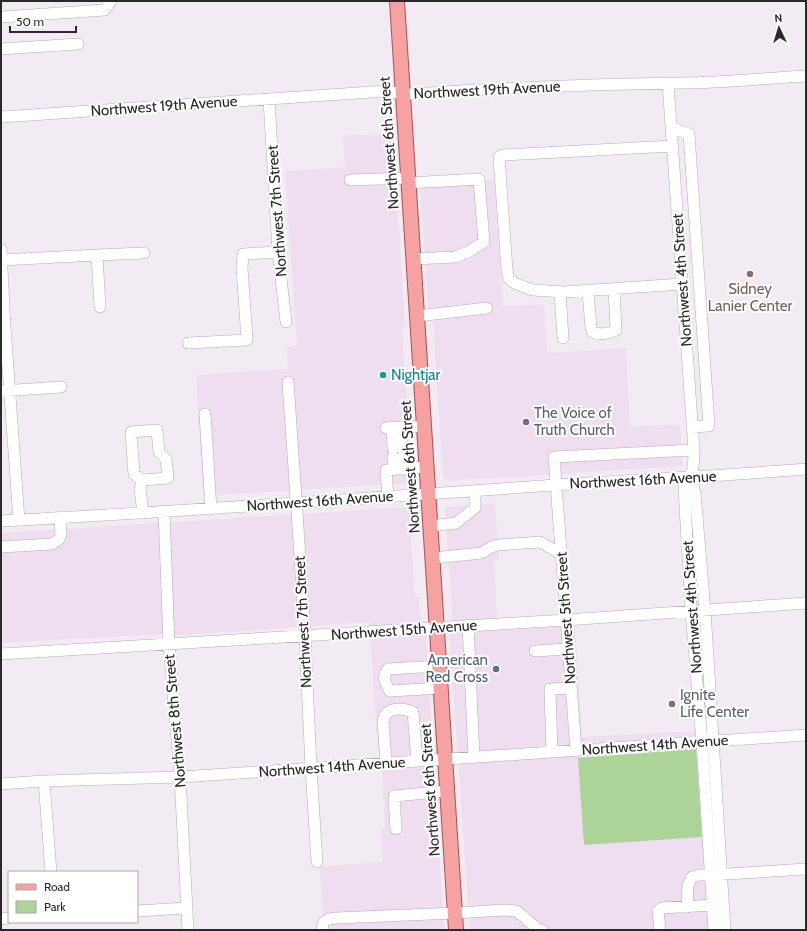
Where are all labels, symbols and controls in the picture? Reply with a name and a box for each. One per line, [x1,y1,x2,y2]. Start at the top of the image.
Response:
scale bar [10,8,76,34]
north arrow [759,8,799,48]
text: N [774,11,783,25]
text: 50 m [16,14,44,29]
street label: Northwest 6th Street [375,76,403,210]
street label: Northwest 19th Avenue [413,77,561,103]
street label: Northwest 19th Avenue [90,92,238,120]
street label: Northwest 7th Street [263,144,291,278]
street label: Northwest 4th Street [668,213,696,347]
marker: Sidney Lanier Center [745,269,755,279]
place label: Sidney Lanier Center [708,280,792,315]
place label: Nightjar [391,366,441,384]
marker: Nightjar [378,370,388,380]
street label: Northwest 6th Street [396,400,424,534]
place label: The Voice of Truth Church [534,404,615,439]
marker: The Voice of Truth Church [521,417,531,427]
street label: Northwest 16th Avenue [569,467,717,493]
street label: Northwest 16th Avenue [246,487,394,515]
street label: Northwest 4th Street [678,540,706,674]
street label: Northwest 5th Street [552,551,580,685]
street label: Northwest 7th Street [291,556,315,688]
street label: Northwest 15th Avenue [330,616,478,644]
place label: American Red Cross [426,651,488,686]
street label: Northwest 8th Street [160,654,190,788]
marker: American Red Cross [491,664,501,674]
place label: Ignite Life Center [680,686,749,721]
marker: Ignite Life Center [667,699,677,709]
street label: Northwest 6th Street [416,723,444,857]
street label: Northwest 14th Avenue [581,731,729,759]
street label: Northwest 14th Avenue [258,753,406,781]
legend [8,871,138,923]
text: Road [44,879,70,894]
text: Park [44,899,66,914]

